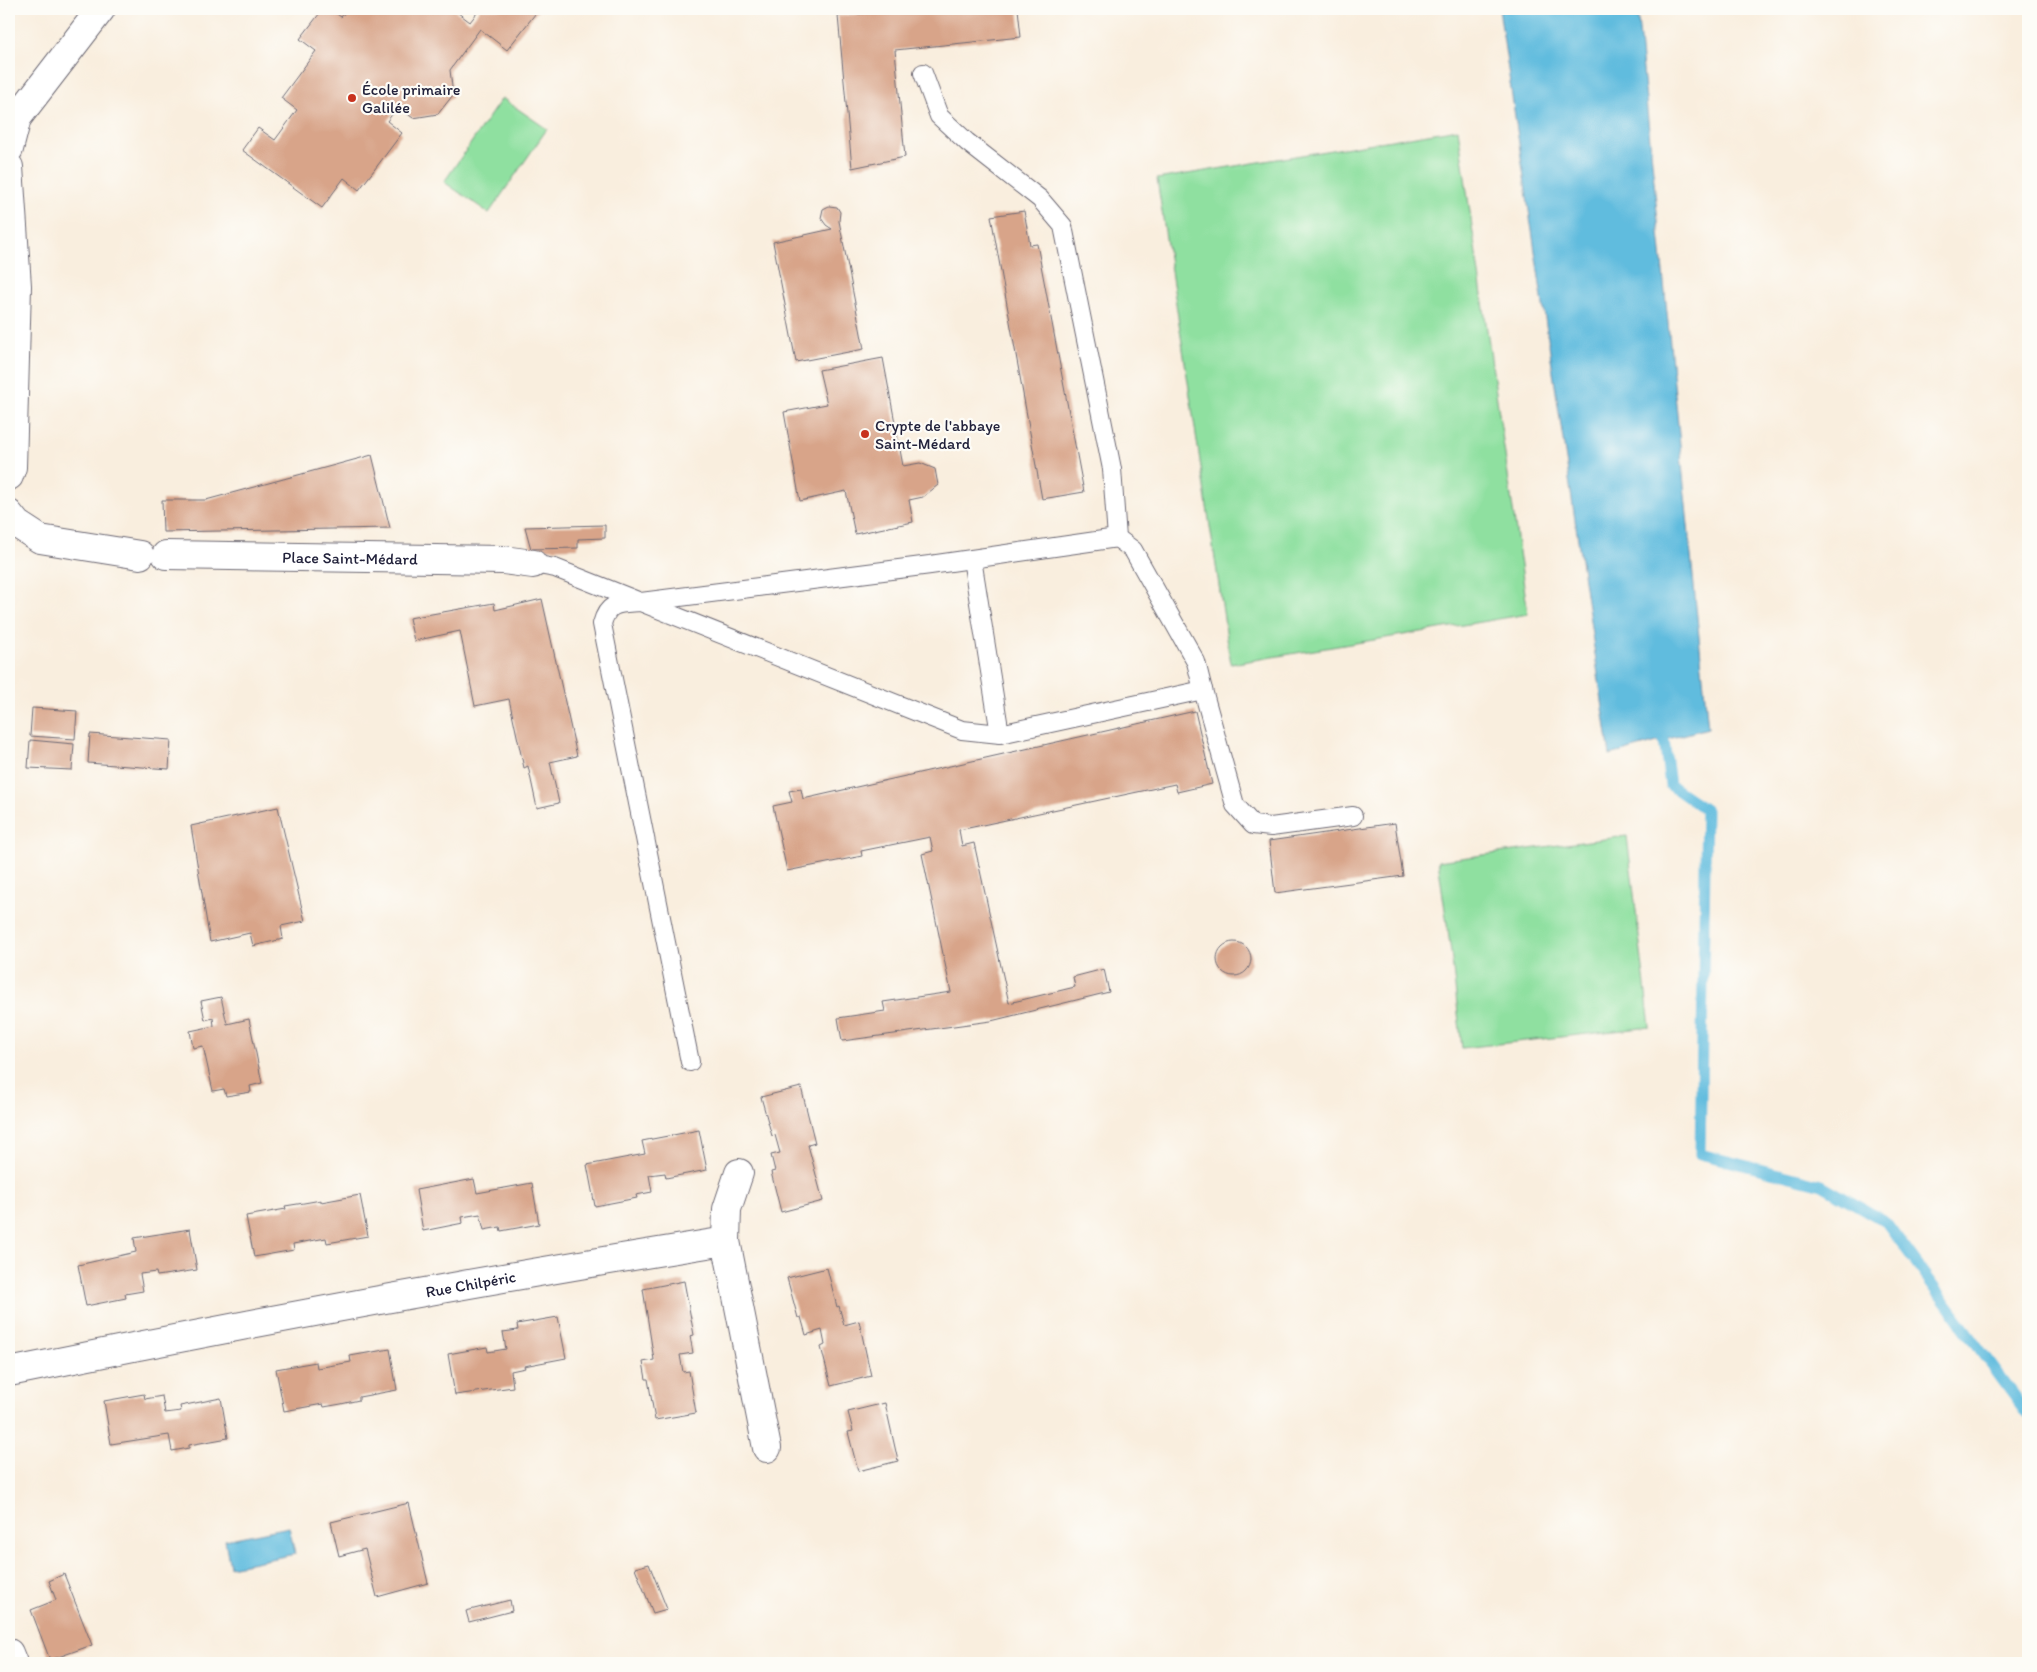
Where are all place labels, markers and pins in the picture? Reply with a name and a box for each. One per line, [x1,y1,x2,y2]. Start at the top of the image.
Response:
place label: École primaire Galilée [362,80,461,117]
marker: École primaire Galilée [346,92,358,104]
place label: Crypte de l'abbaye Saint-Médard [875,416,1000,453]
marker: Crypte de l'abbaye Saint-Médard [859,428,871,440]

